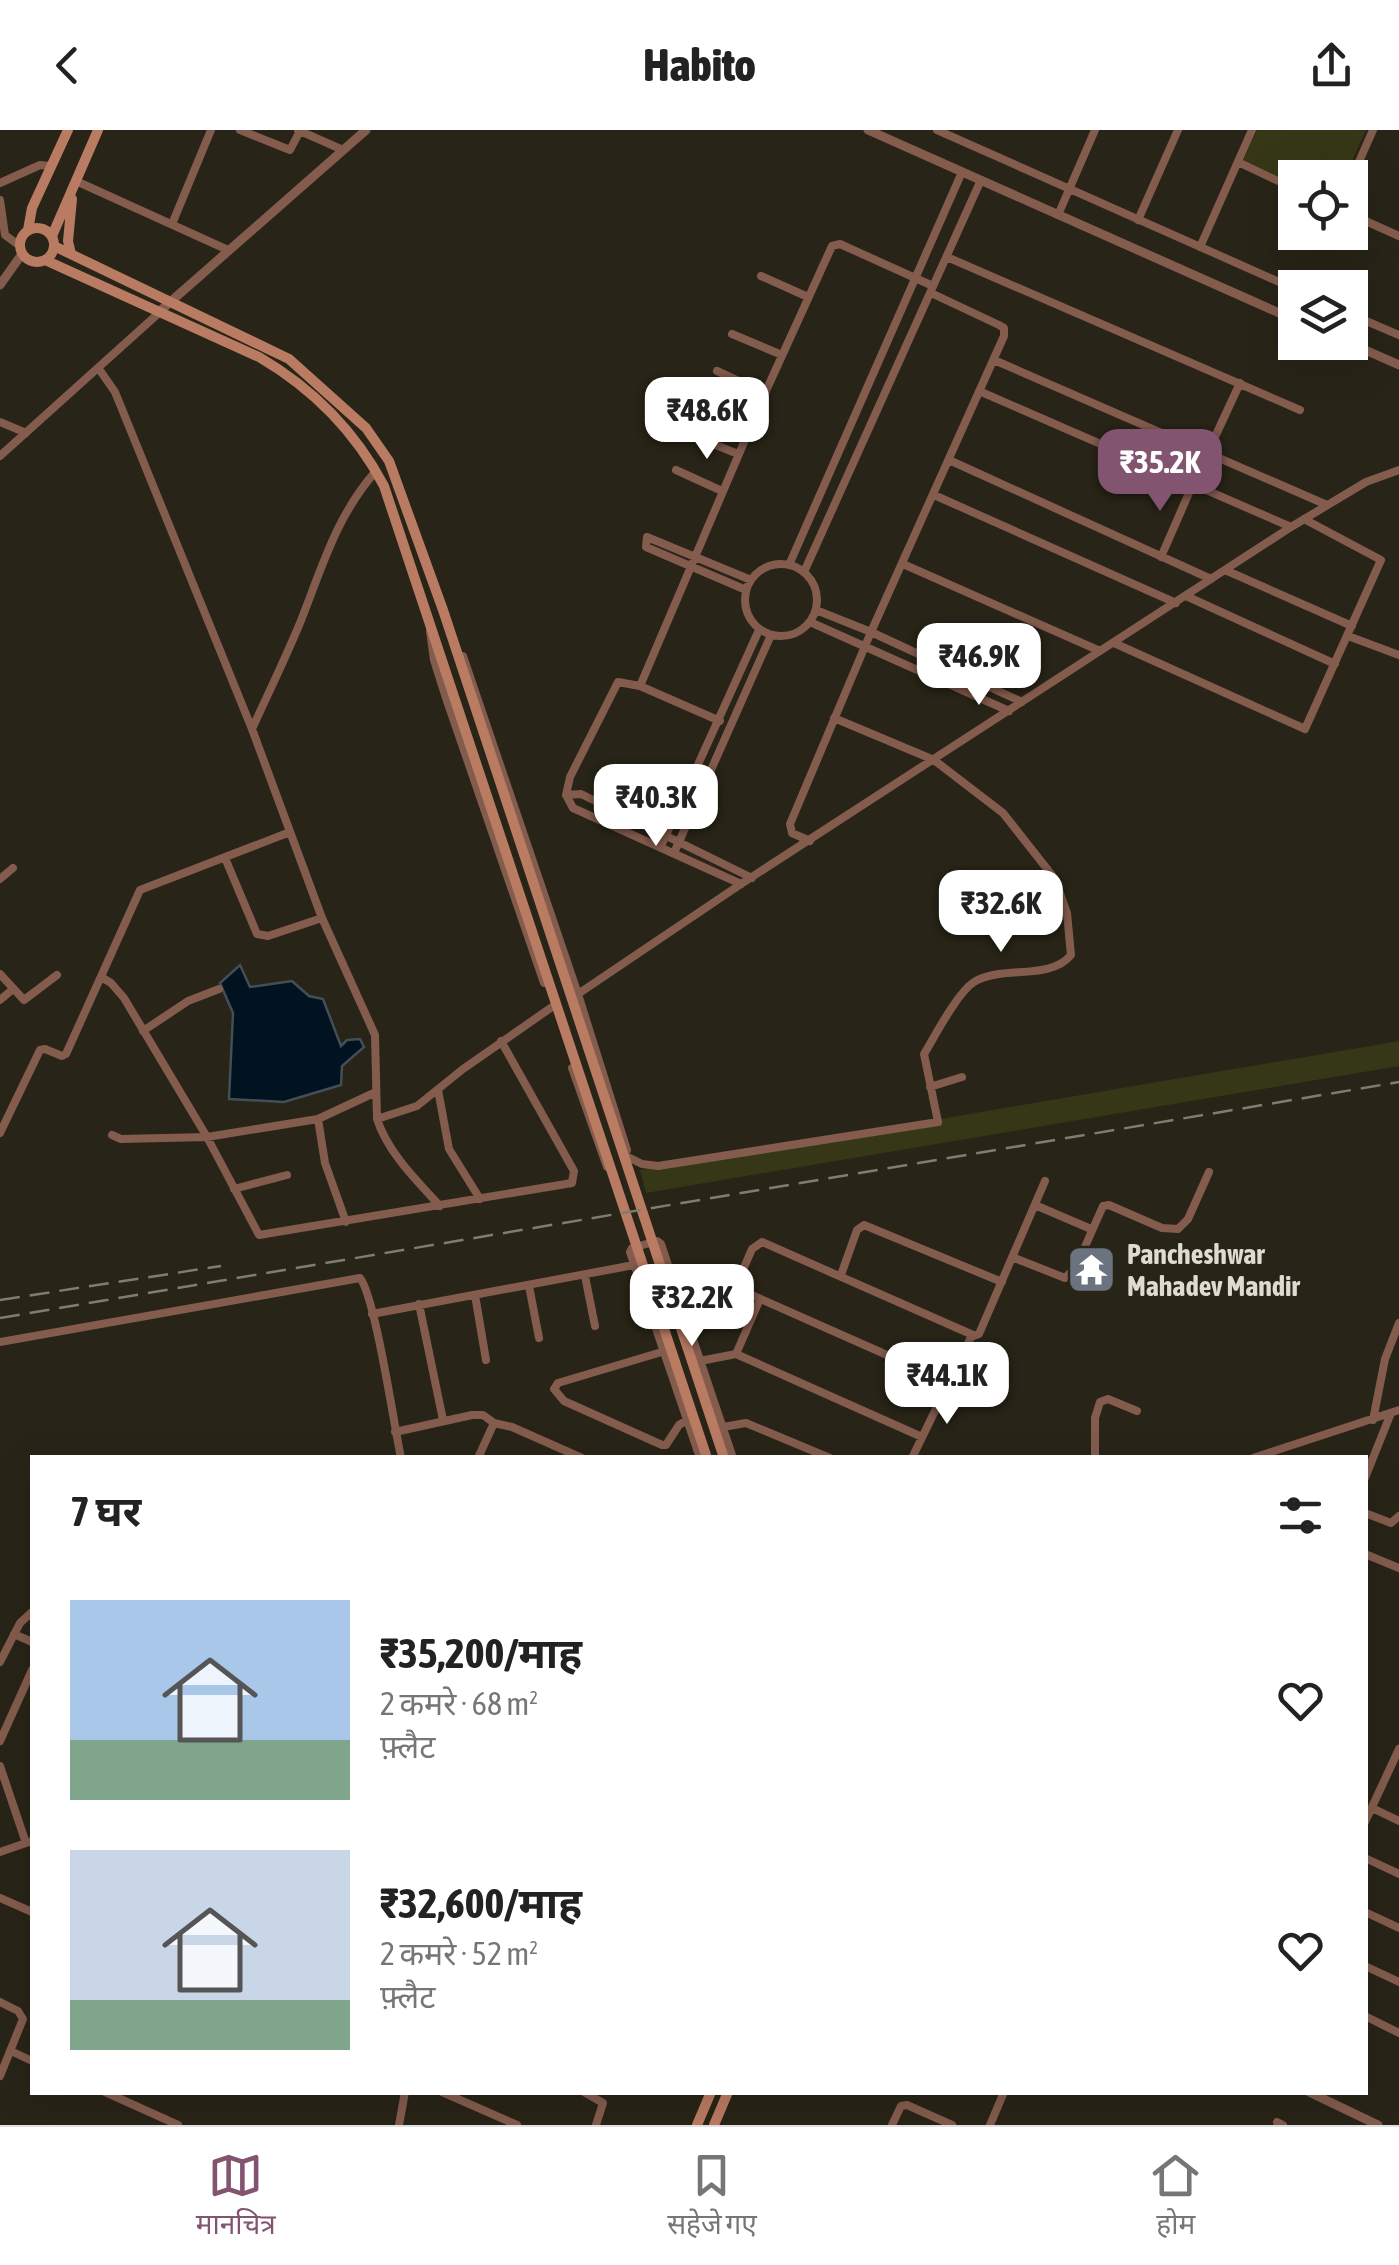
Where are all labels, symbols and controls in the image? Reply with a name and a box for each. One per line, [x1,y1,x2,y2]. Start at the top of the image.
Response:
icon: back [40,38,95,93]
icon: share [1304,38,1359,93]
text: Habito [643,39,756,91]
map controls [1278,160,1368,360]
button: locate [1278,160,1368,250]
button: layers [1278,270,1368,360]
pin: ₹48.6K [626,377,788,462]
text: ₹48.6K [667,391,747,428]
pin: ₹35.2K [1079,429,1241,514]
text: ₹35.2K [1120,443,1200,480]
pin: ₹46.9K [898,623,1060,708]
text: ₹46.9K [939,637,1019,674]
pin: ₹40.3K [575,764,737,849]
text: ₹40.3K [616,778,696,815]
pin: ₹32.6K [920,870,1082,955]
text: ₹32.6K [961,884,1041,921]
place label: Pancheshwar Mahadev Mandir [1127,1238,1301,1302]
temple icon: Pancheshwar Mahadev Mandir [1066,1244,1118,1296]
pin: ₹32.2K [611,1264,773,1349]
text: ₹32.2K [652,1278,732,1315]
pin: ₹44.1K [866,1342,1028,1427]
text: ₹44.1K [907,1356,987,1393]
text: 7 घर [70,1487,141,1535]
icon: filters [1273,1488,1328,1543]
text: ₹35,200/माह [380,1629,582,1677]
icon: home [150,1640,270,1760]
icon: heart [1273,1673,1328,1728]
text: 2 कमरे · 68 m² [380,1685,538,1722]
text: फ़्लैट [380,1728,435,1765]
text: ₹32,600/माह [380,1879,582,1927]
icon: home [150,1890,270,2010]
icon: heart [1273,1923,1328,1978]
text: 2 कमरे · 52 m² [380,1935,538,1972]
text: फ़्लैट [380,1978,435,2015]
tab: मानचित्र [196,2148,276,2245]
tab: सहेजे गए [667,2148,757,2245]
tab: होम [1148,2148,1203,2245]

